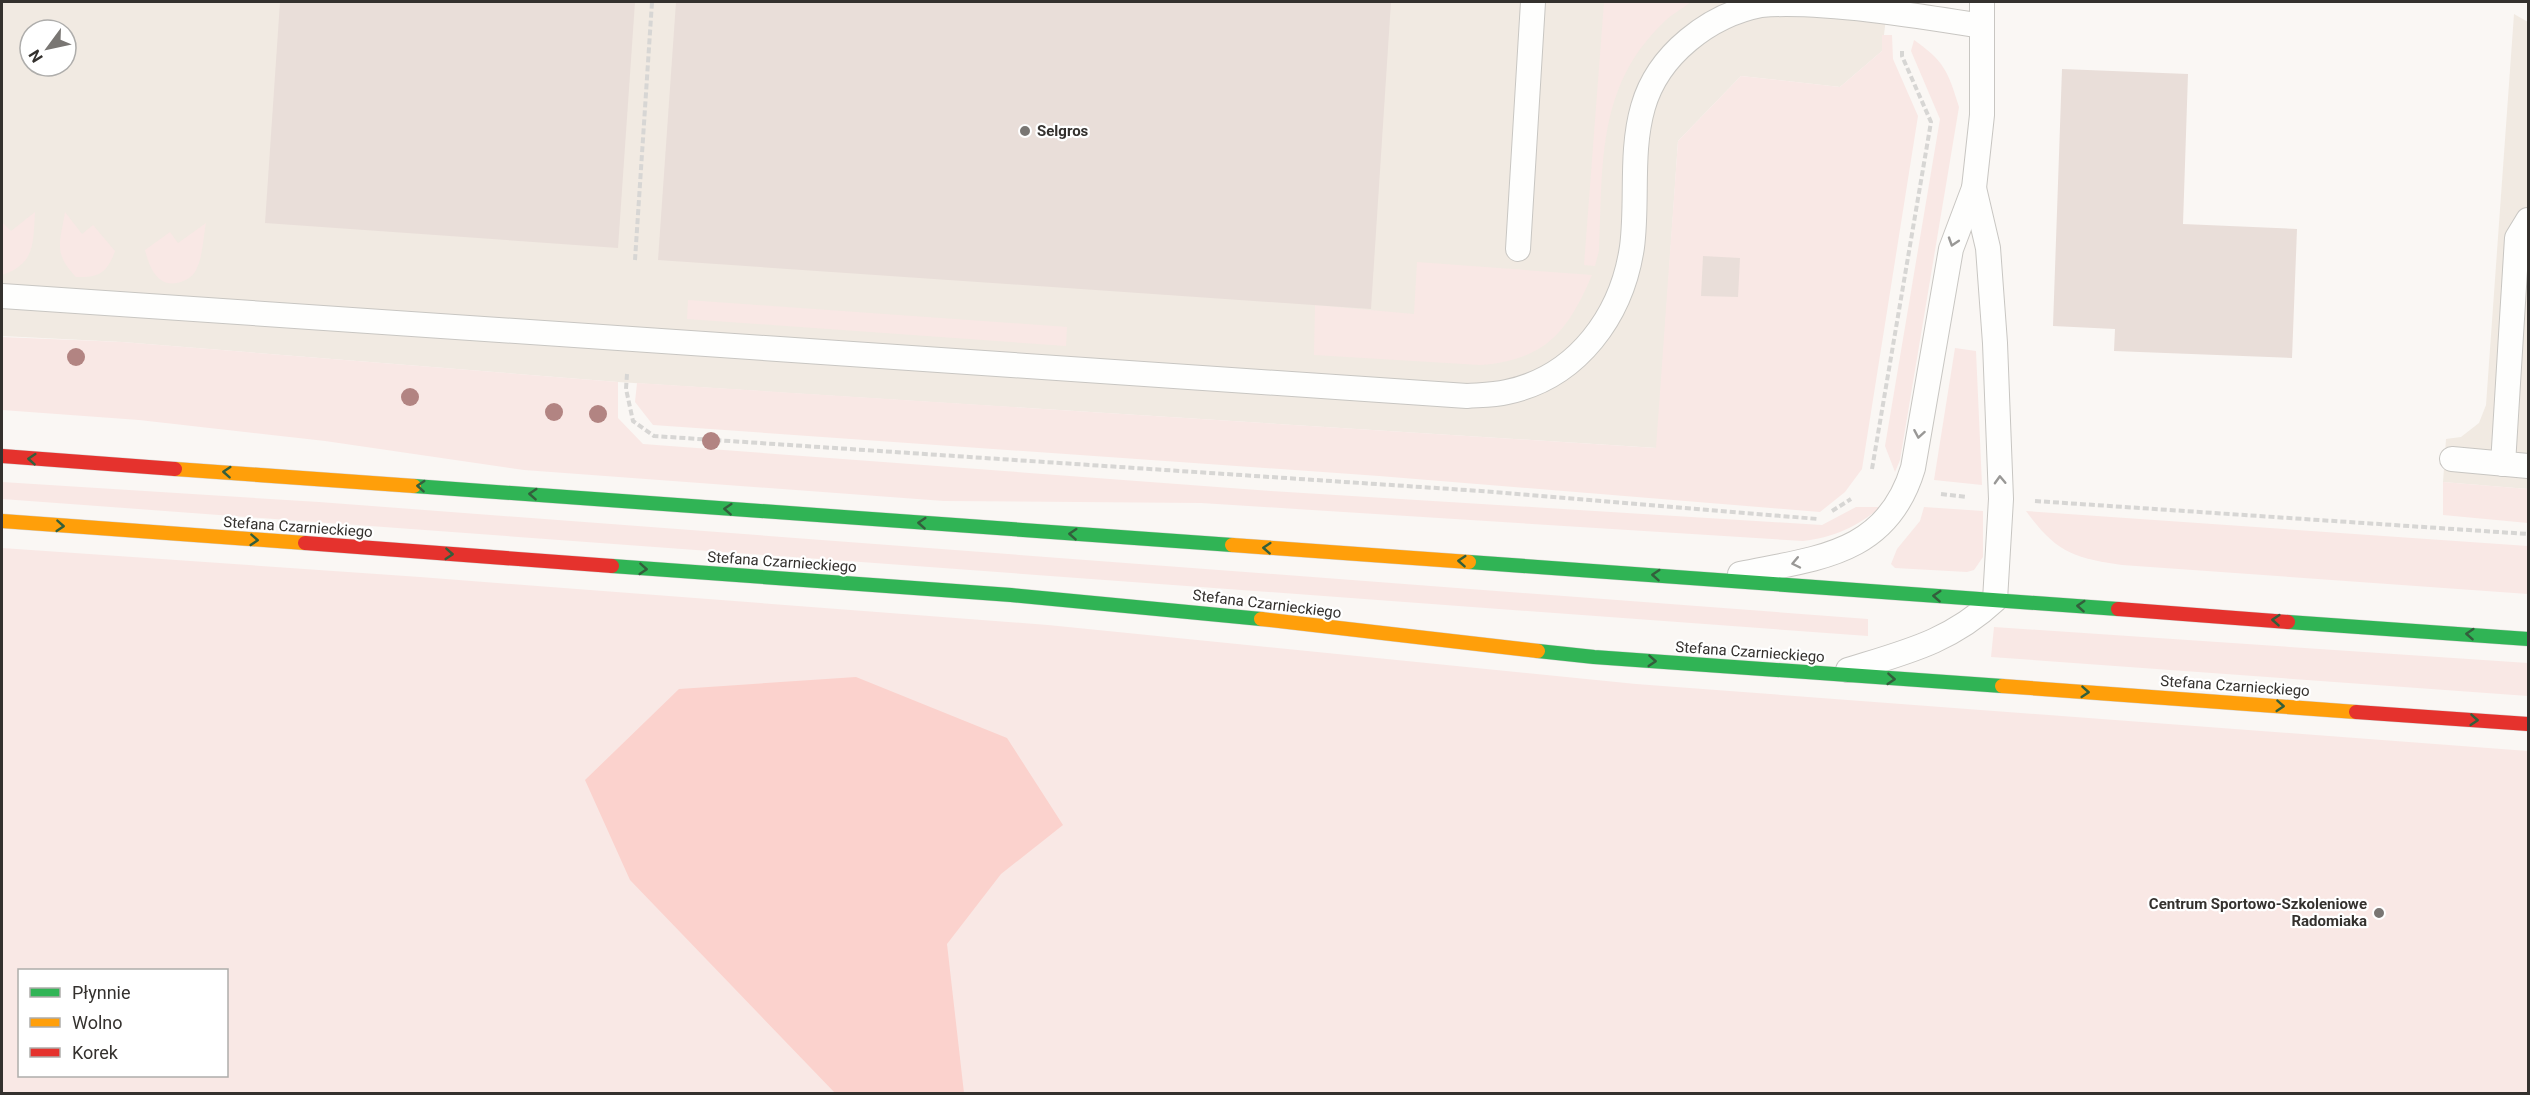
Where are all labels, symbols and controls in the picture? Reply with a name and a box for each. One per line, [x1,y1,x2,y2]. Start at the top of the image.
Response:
north arrow [18,18,78,78]
text: N [25,46,47,66]
place label: Selgros [1037,122,1089,140]
marker: Selgros [1018,124,1032,138]
one-way arrow [1948,236,1960,247]
one-way arrow [1913,429,1926,439]
one-way arrow [28,452,37,465]
one-way arrow [222,466,231,479]
one-way arrow [1993,475,2006,484]
one-way arrow [417,480,426,493]
one-way arrow [529,488,538,501]
one-way arrow [723,502,732,515]
street label: Stefana Czarnieckiego [223,513,373,541]
one-way arrow [917,517,927,530]
one-way arrow [55,519,64,532]
one-way arrow [1068,528,1077,541]
one-way arrow [250,533,259,546]
one-way arrow [1263,541,1272,554]
one-way arrow [444,548,453,561]
street label: Stefana Czarnieckiego [707,548,857,576]
one-way arrow [1457,555,1466,568]
one-way arrow [1791,556,1801,569]
one-way arrow [639,562,648,575]
one-way arrow [1652,569,1661,582]
street label: Stefana Czarnieckiego [1192,586,1342,622]
one-way arrow [1933,590,1942,603]
one-way arrow [2077,600,2086,613]
one-way arrow [2271,614,2280,627]
one-way arrow [2466,628,2475,641]
street label: Stefana Czarnieckiego [1675,638,1825,666]
one-way arrow [1648,654,1657,667]
one-way arrow [1886,672,1895,685]
street label: Stefana Czarnieckiego [2160,672,2310,700]
one-way arrow [2081,686,2090,699]
one-way arrow [2275,699,2284,712]
one-way arrow [2470,713,2479,726]
place label: Centrum Sportowo-Szkoleniowe Radomiaka [2149,895,2367,930]
marker: Centrum Sportowo-Szkoleniowe Radomiaka [2372,906,2386,920]
legend [18,969,228,1077]
text: Płynnie [72,982,131,1003]
text: Wolno [72,1012,123,1033]
text: Korek [72,1042,119,1063]

